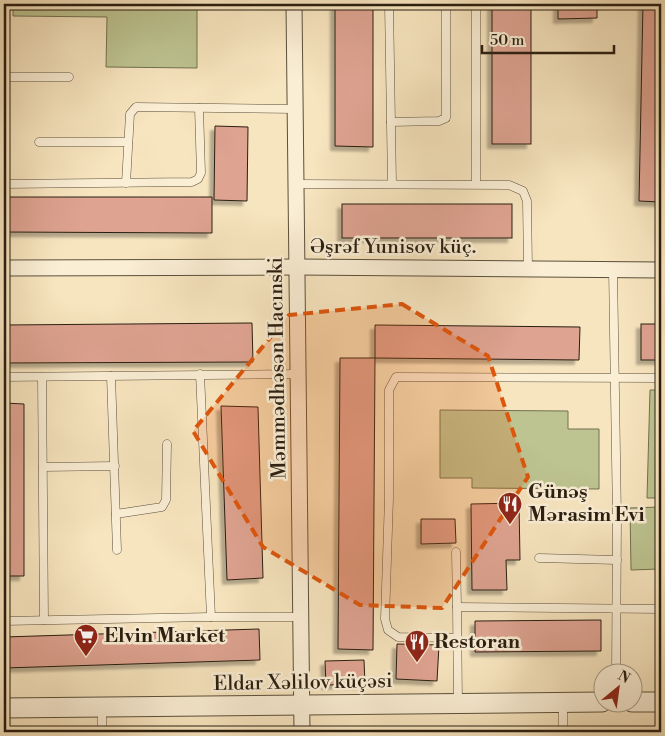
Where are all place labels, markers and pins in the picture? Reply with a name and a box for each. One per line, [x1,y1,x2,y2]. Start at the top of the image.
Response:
place label: Günəş Mərasim Evi [528,480,645,528]
restaurant icon: Günəş Mərasim Evi [497,491,523,525]
supermarket icon: Elvin Market [73,623,99,657]
place label: Elvin Market [104,624,226,649]
restaurant icon: Restoran [404,629,430,663]
place label: Restoran [434,630,521,655]

